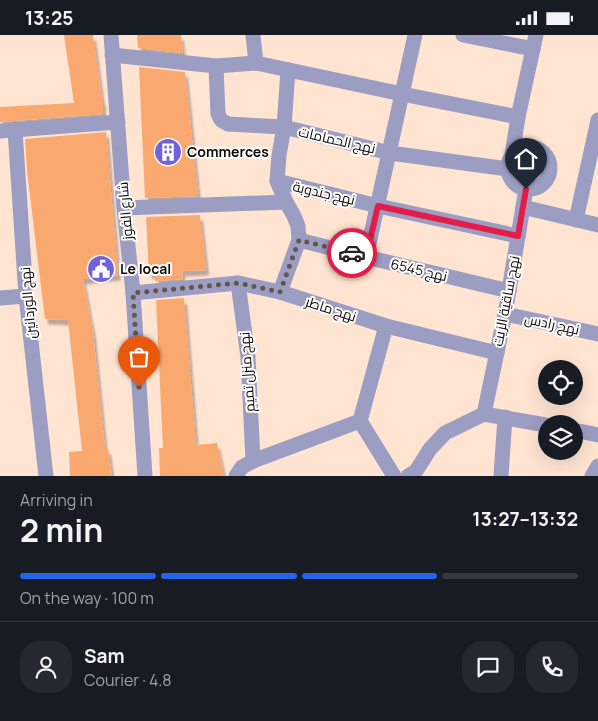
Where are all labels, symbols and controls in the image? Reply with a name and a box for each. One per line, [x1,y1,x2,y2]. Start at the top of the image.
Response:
text: 13:25 [25,5,73,31]
street label: نهج الحمامات [297,121,377,158]
building icon: Commerces [153,137,183,167]
pin [505,138,547,189]
place label: Commerces [187,142,269,161]
icon: home [512,145,540,173]
street label: نهج جندوبة [291,176,357,209]
street label: شارع الفوز [112,181,137,242]
courier [327,228,377,278]
icon: car [338,239,366,267]
public building icon: Le local [86,254,116,284]
street label: نهج 6545 [389,254,449,285]
street label: نهج ساقية الزيت [487,254,524,348]
place label: Le local [120,259,171,278]
street label: نهج الوردانين [15,266,40,340]
street label: نهج ماطر [302,291,359,326]
street label: نهج رادس [523,308,581,339]
street label: نهج منزل تميم [234,331,260,413]
pin [118,336,160,387]
icon: bag [125,343,153,371]
map controls [538,360,583,460]
button: locate [538,360,583,405]
button: layers [538,415,583,460]
text: Arriving in [20,489,93,511]
text: 13:27–13:32 [472,506,578,532]
text: 2 min [20,508,103,552]
text: On the way · 100 m [20,587,154,609]
button: person [20,641,72,693]
button: chat [462,641,514,693]
button: phone [526,641,578,693]
text: Sam [84,643,125,669]
text: Courier · 4.8 [84,669,172,691]

